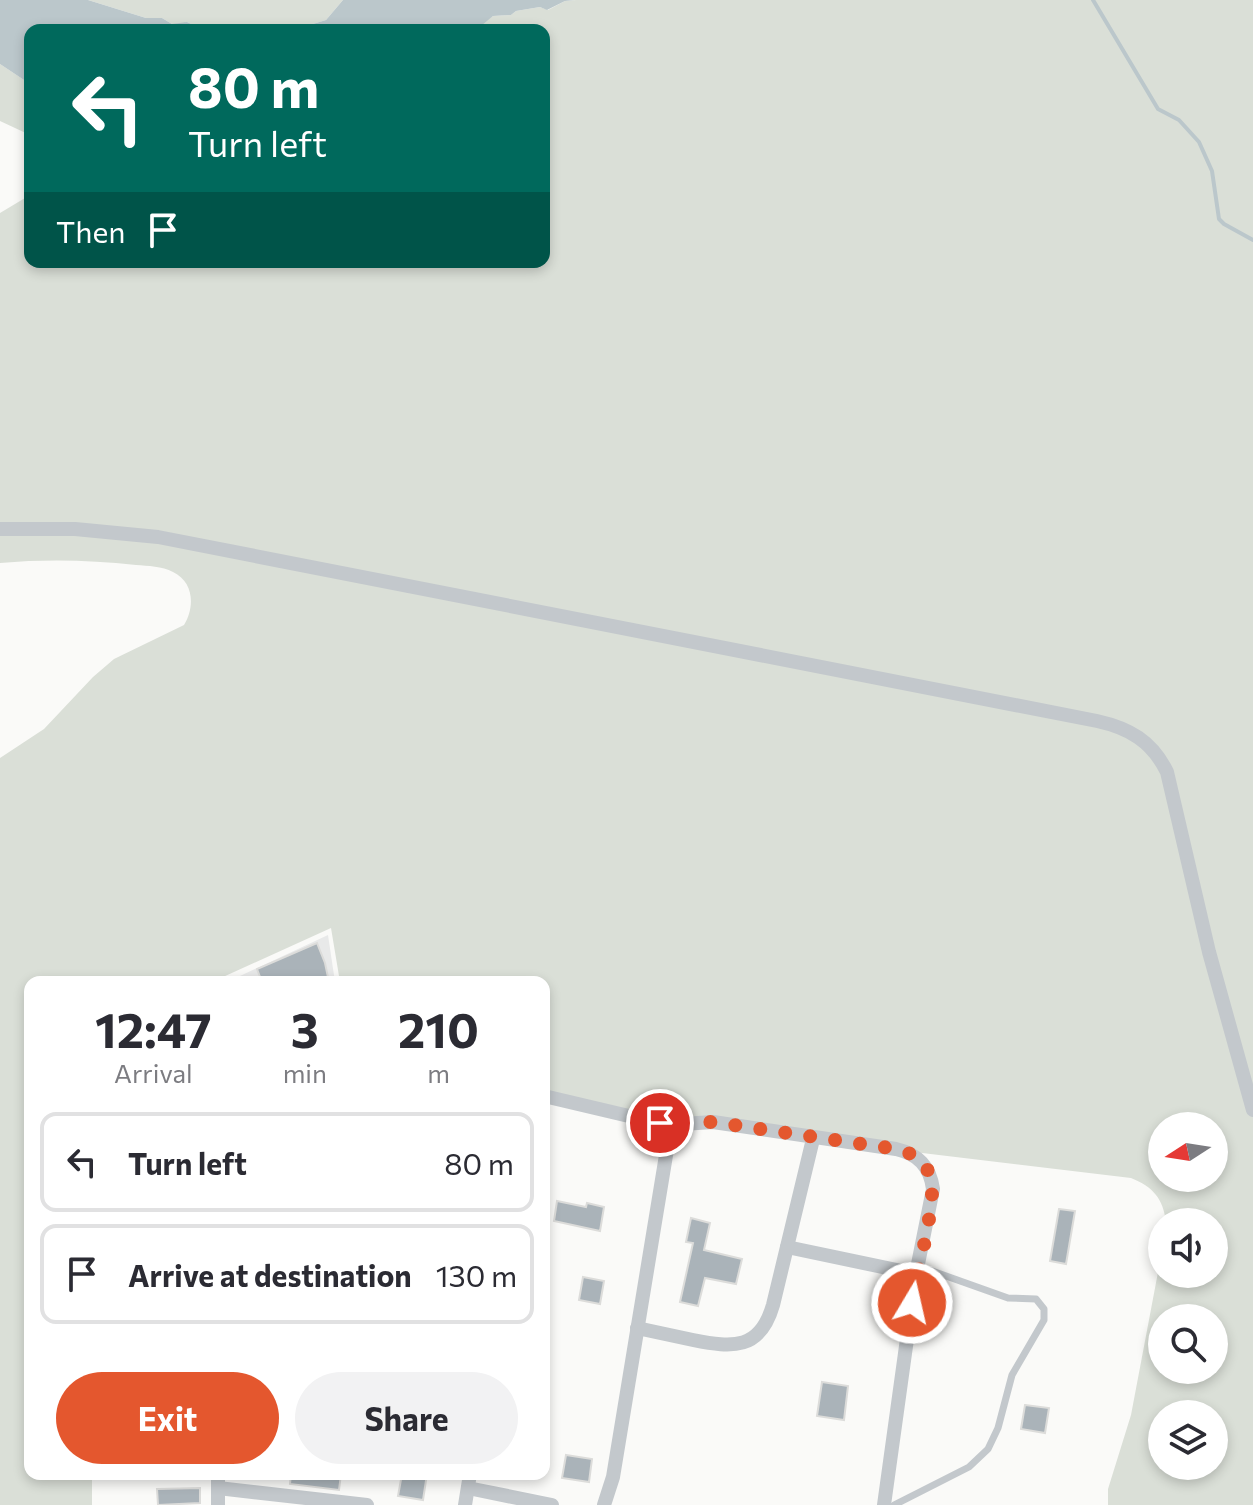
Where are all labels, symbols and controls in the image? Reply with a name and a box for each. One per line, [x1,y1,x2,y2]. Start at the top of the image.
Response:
text: 80 m [188,51,319,120]
icon: left [56,56,160,160]
text: Turn left [188,120,327,164]
icon: arrive [141,208,185,252]
text: Then [56,212,125,249]
text: 12:47 [95,999,212,1058]
text: 3 [291,999,319,1058]
text: 210 [398,999,479,1058]
text: Arrival [114,1057,193,1088]
text: min [283,1057,327,1088]
text: m [427,1057,450,1088]
pin [626,1089,694,1157]
icon: arrive [638,1101,682,1145]
north arrow [1148,1112,1228,1192]
map controls [1148,1112,1228,1480]
icon: left [60,1140,104,1184]
text: Turn left [128,1144,247,1181]
text: 80 m [444,1144,514,1181]
button: sound [1148,1208,1228,1288]
icon: arrive [60,1252,104,1296]
text: Arrive at destination [128,1256,412,1293]
text: 130 m [436,1256,517,1293]
position arrow [870,1261,954,1345]
button: search [1148,1304,1228,1384]
button: Exit [56,1372,279,1464]
button: Share [295,1372,518,1464]
button: layers [1148,1400,1228,1480]

